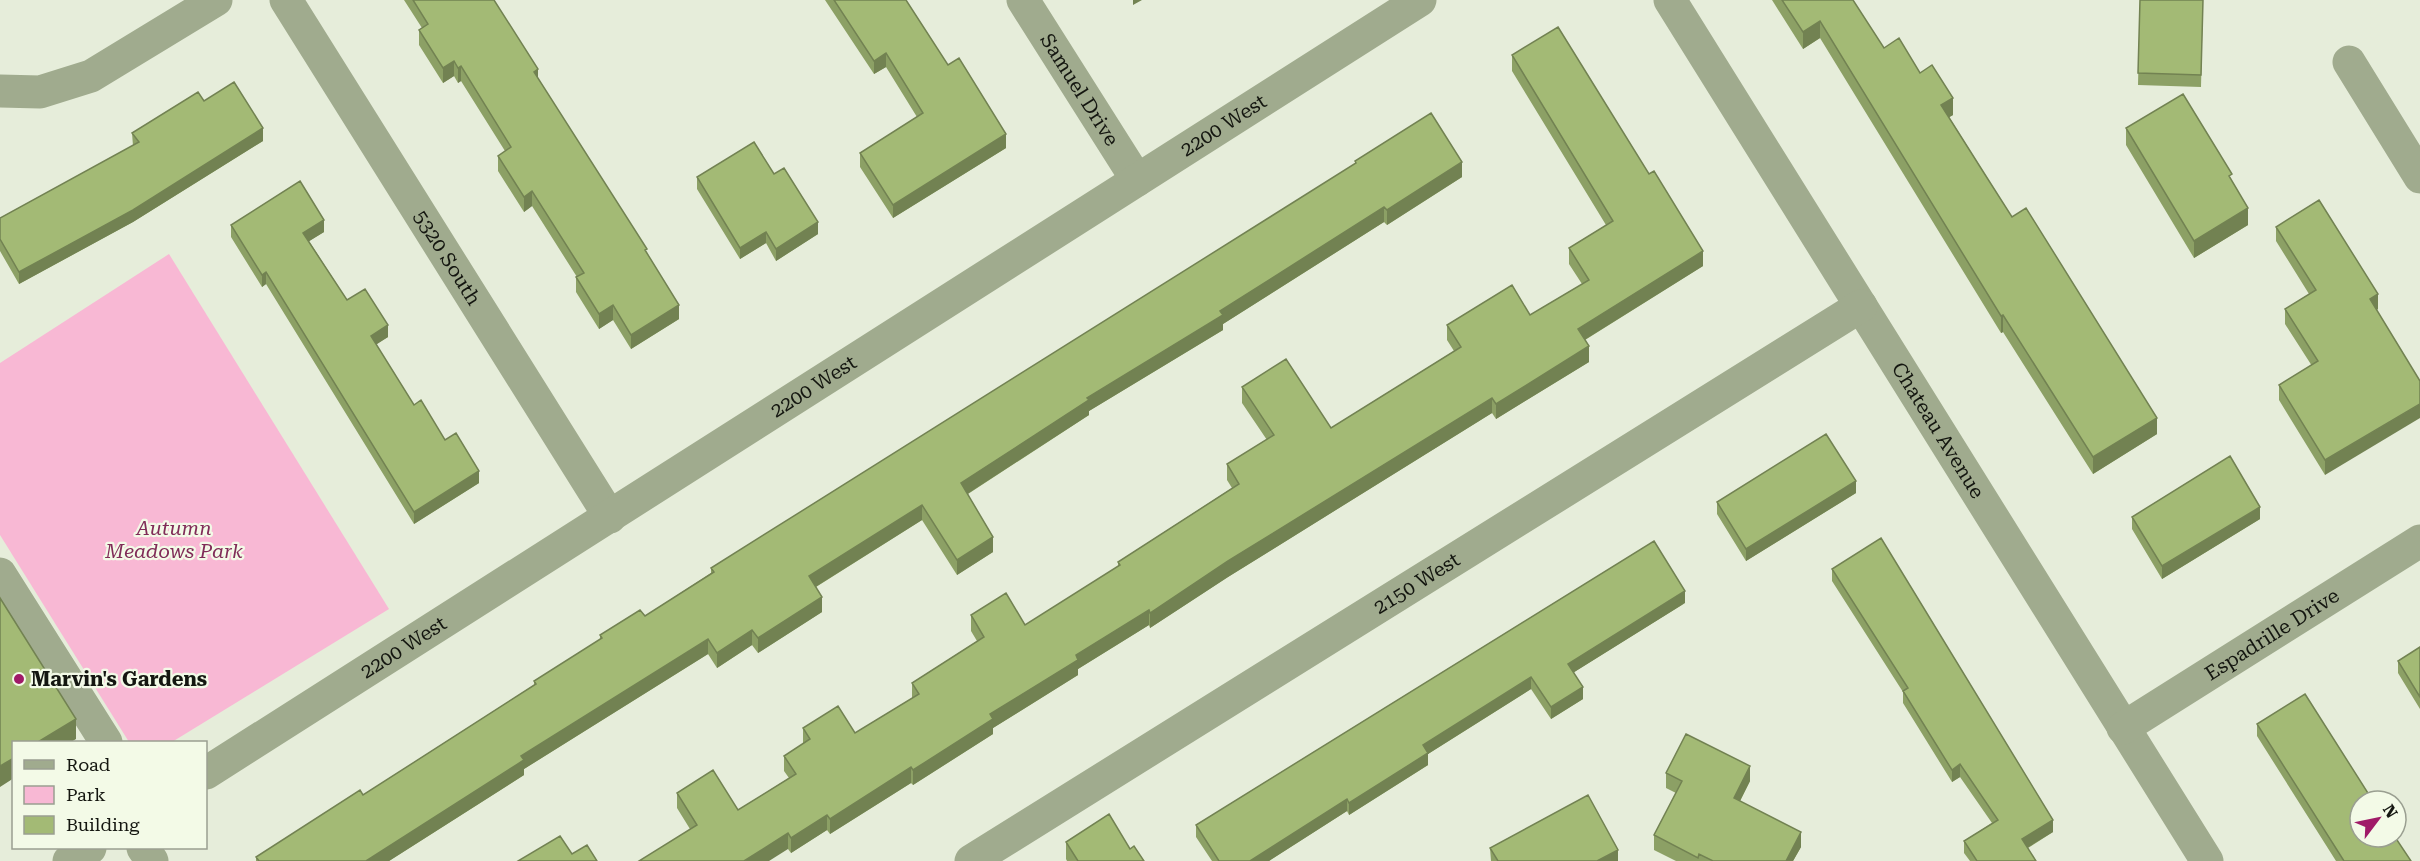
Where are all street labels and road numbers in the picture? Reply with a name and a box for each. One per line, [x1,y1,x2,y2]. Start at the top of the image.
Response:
street label: Samuel Drive [1035,29,1124,150]
street label: 2200 West [1176,89,1271,162]
street label: 5320 South [409,206,486,310]
street label: 2200 West [766,350,861,423]
street label: Chateau Avenue [1887,358,1990,503]
street label: 2150 West [1369,547,1465,619]
street label: Espadrille Drive [2200,583,2344,685]
street label: 2200 West [356,611,451,684]

